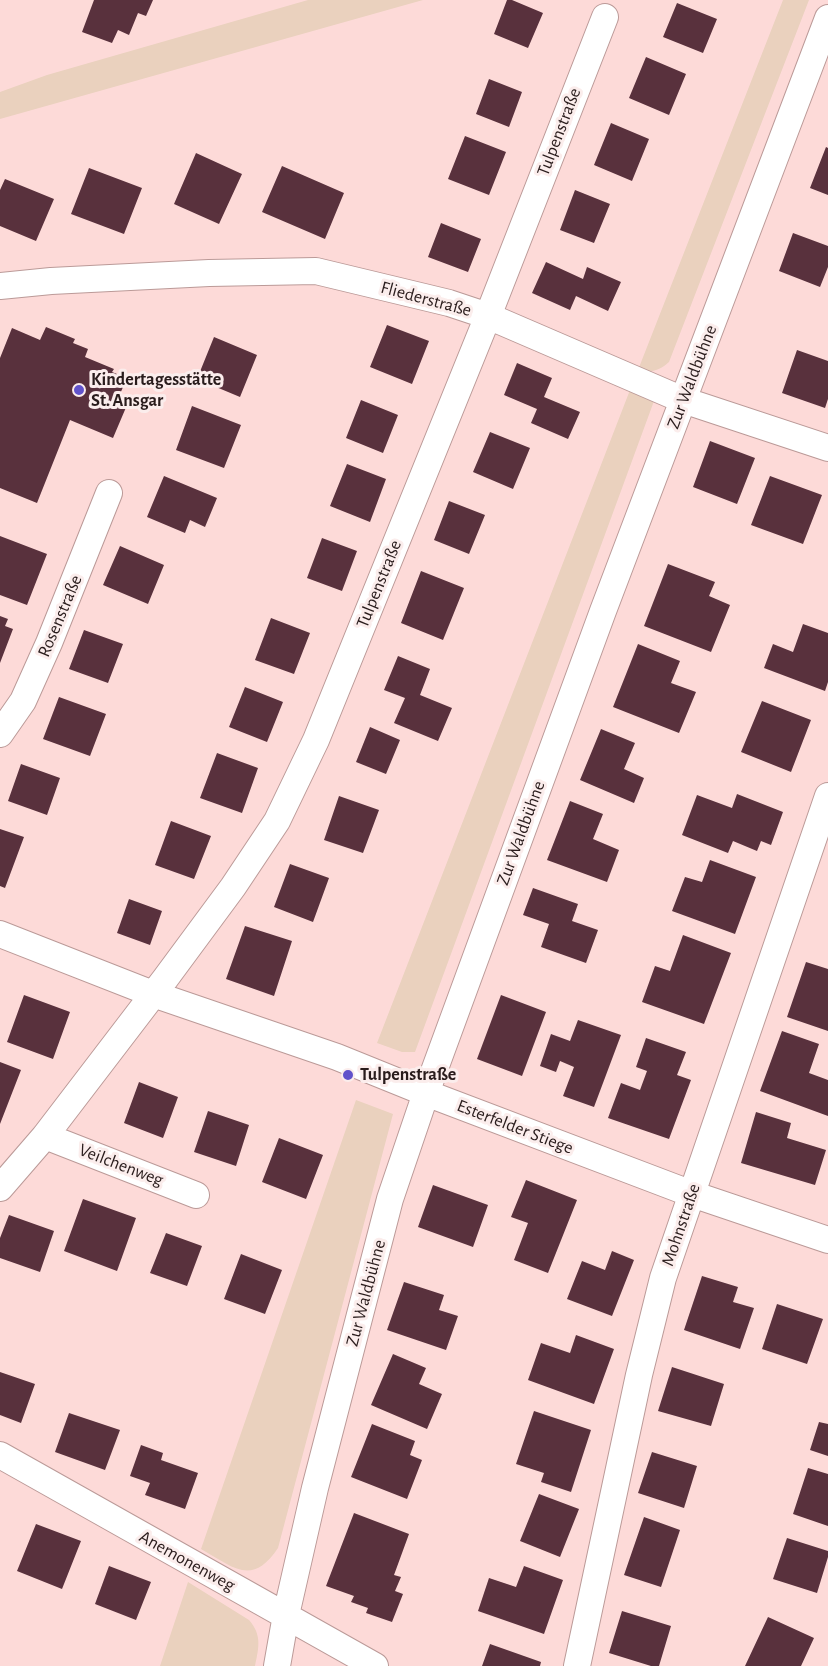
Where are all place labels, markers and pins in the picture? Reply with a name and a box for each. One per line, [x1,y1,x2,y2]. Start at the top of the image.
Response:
place label: Kindertagesstätte St. Ansgar [91,369,221,412]
marker: Kindertagesstätte St. Ansgar [72,383,86,397]
place label: Tulpenstraße [360,1064,456,1086]
marker: Tulpenstraße [341,1068,355,1082]

